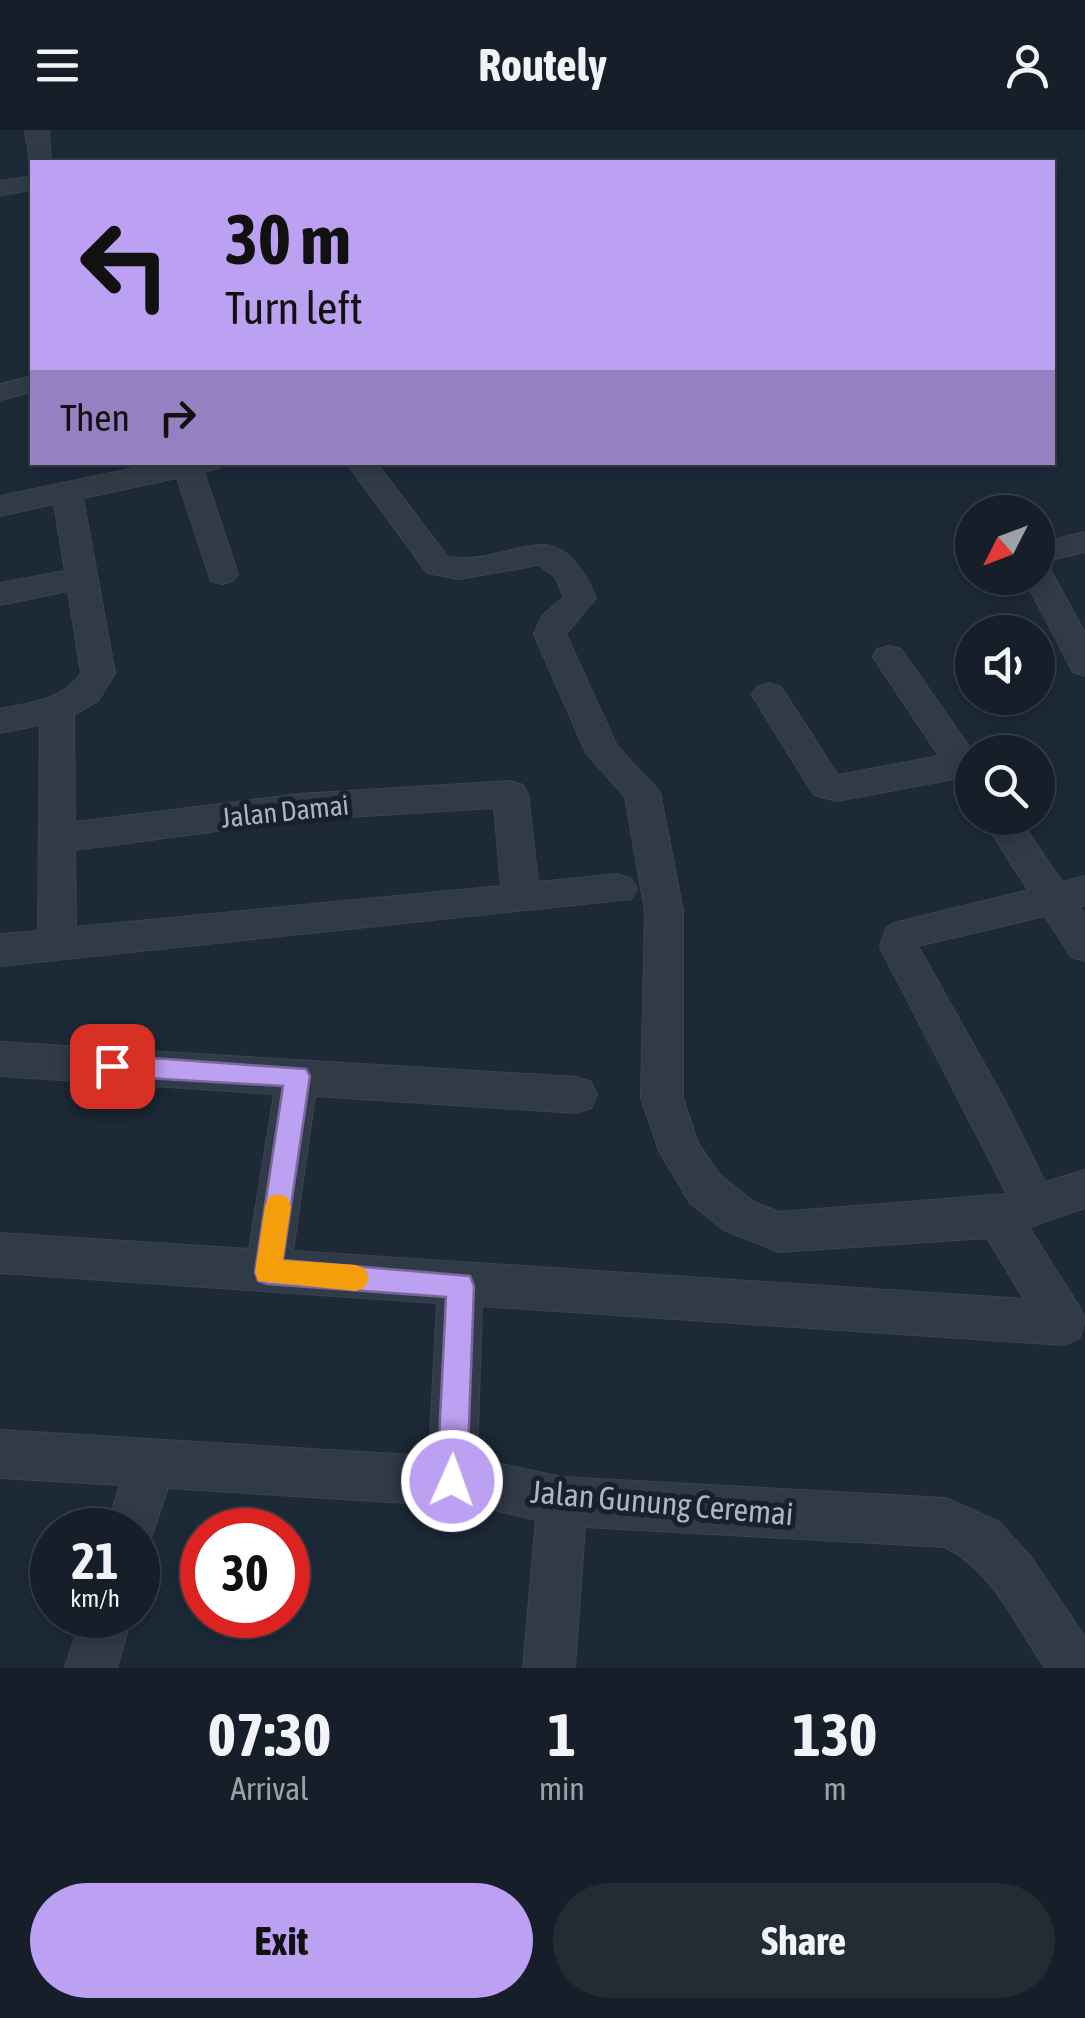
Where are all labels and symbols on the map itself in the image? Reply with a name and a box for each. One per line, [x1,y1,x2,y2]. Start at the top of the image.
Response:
north arrow [955,495,1055,595]
street label: Jalan Damai [220,788,350,834]
pin [70,1024,155,1109]
position arrow [400,1429,504,1533]
street label: Jalan Gunung Ceremai [529,1473,795,1532]
speed limit sign: 30 [180,1508,310,1638]

